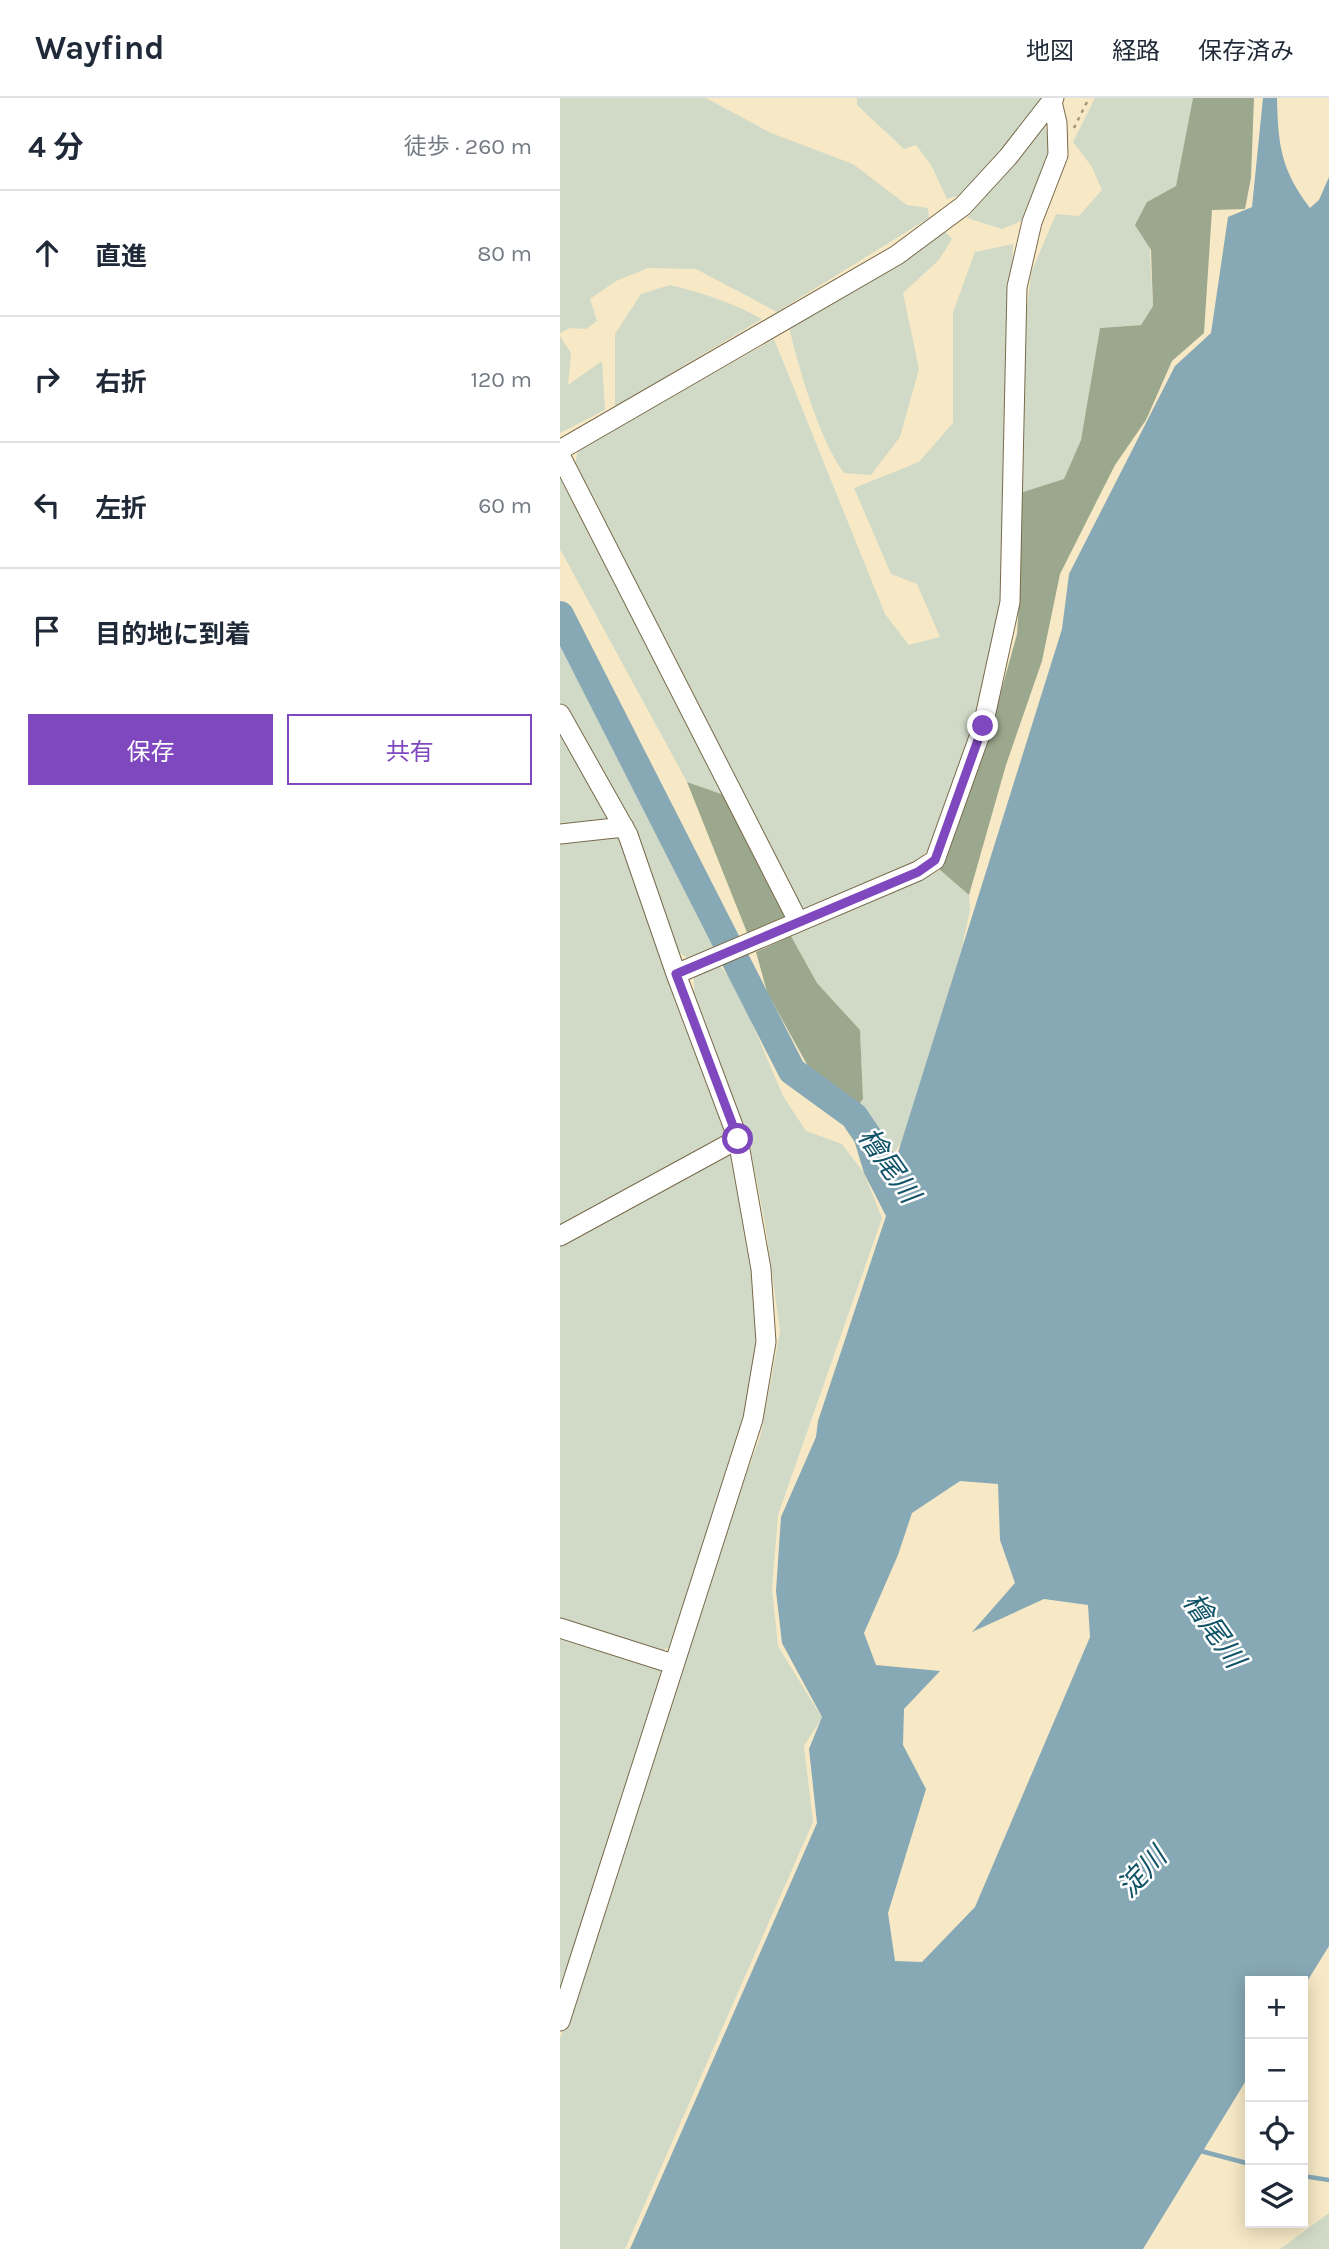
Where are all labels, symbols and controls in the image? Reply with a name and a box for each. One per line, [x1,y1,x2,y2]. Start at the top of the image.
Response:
text: Wayfind [35,29,165,67]
text: 地図 [1026,37,1074,65]
text: 経路 [1112,37,1160,65]
text: 保存済み [1198,37,1294,65]
text: 4 分 [28,129,83,165]
text: 徒歩 · 260 m [404,133,532,160]
icon: ahead [28,234,66,272]
text: 80 m [477,240,532,267]
text: 直進 [95,241,147,272]
icon: right [28,360,66,398]
text: 120 m [470,366,532,393]
text: 右折 [95,367,147,398]
icon: left [28,486,66,524]
text: 60 m [478,492,532,519]
text: 左折 [95,493,147,524]
icon: arrive [28,612,66,650]
text: 目的地に到着 [95,619,251,650]
route end [967,710,998,741]
button: 保存 [28,714,273,785]
button: 共有 [287,714,532,785]
water label: 檜尾川 [851,1121,928,1211]
route start [722,1123,753,1154]
water label: 檜尾川 [1176,1586,1253,1676]
water label: 淀川 [1111,1838,1175,1904]
map controls [1245,1976,1308,2228]
button: + [1245,1976,1308,2039]
button: − [1245,2039,1308,2102]
button: locate [1245,2102,1308,2165]
button: layers [1245,2165,1308,2228]

